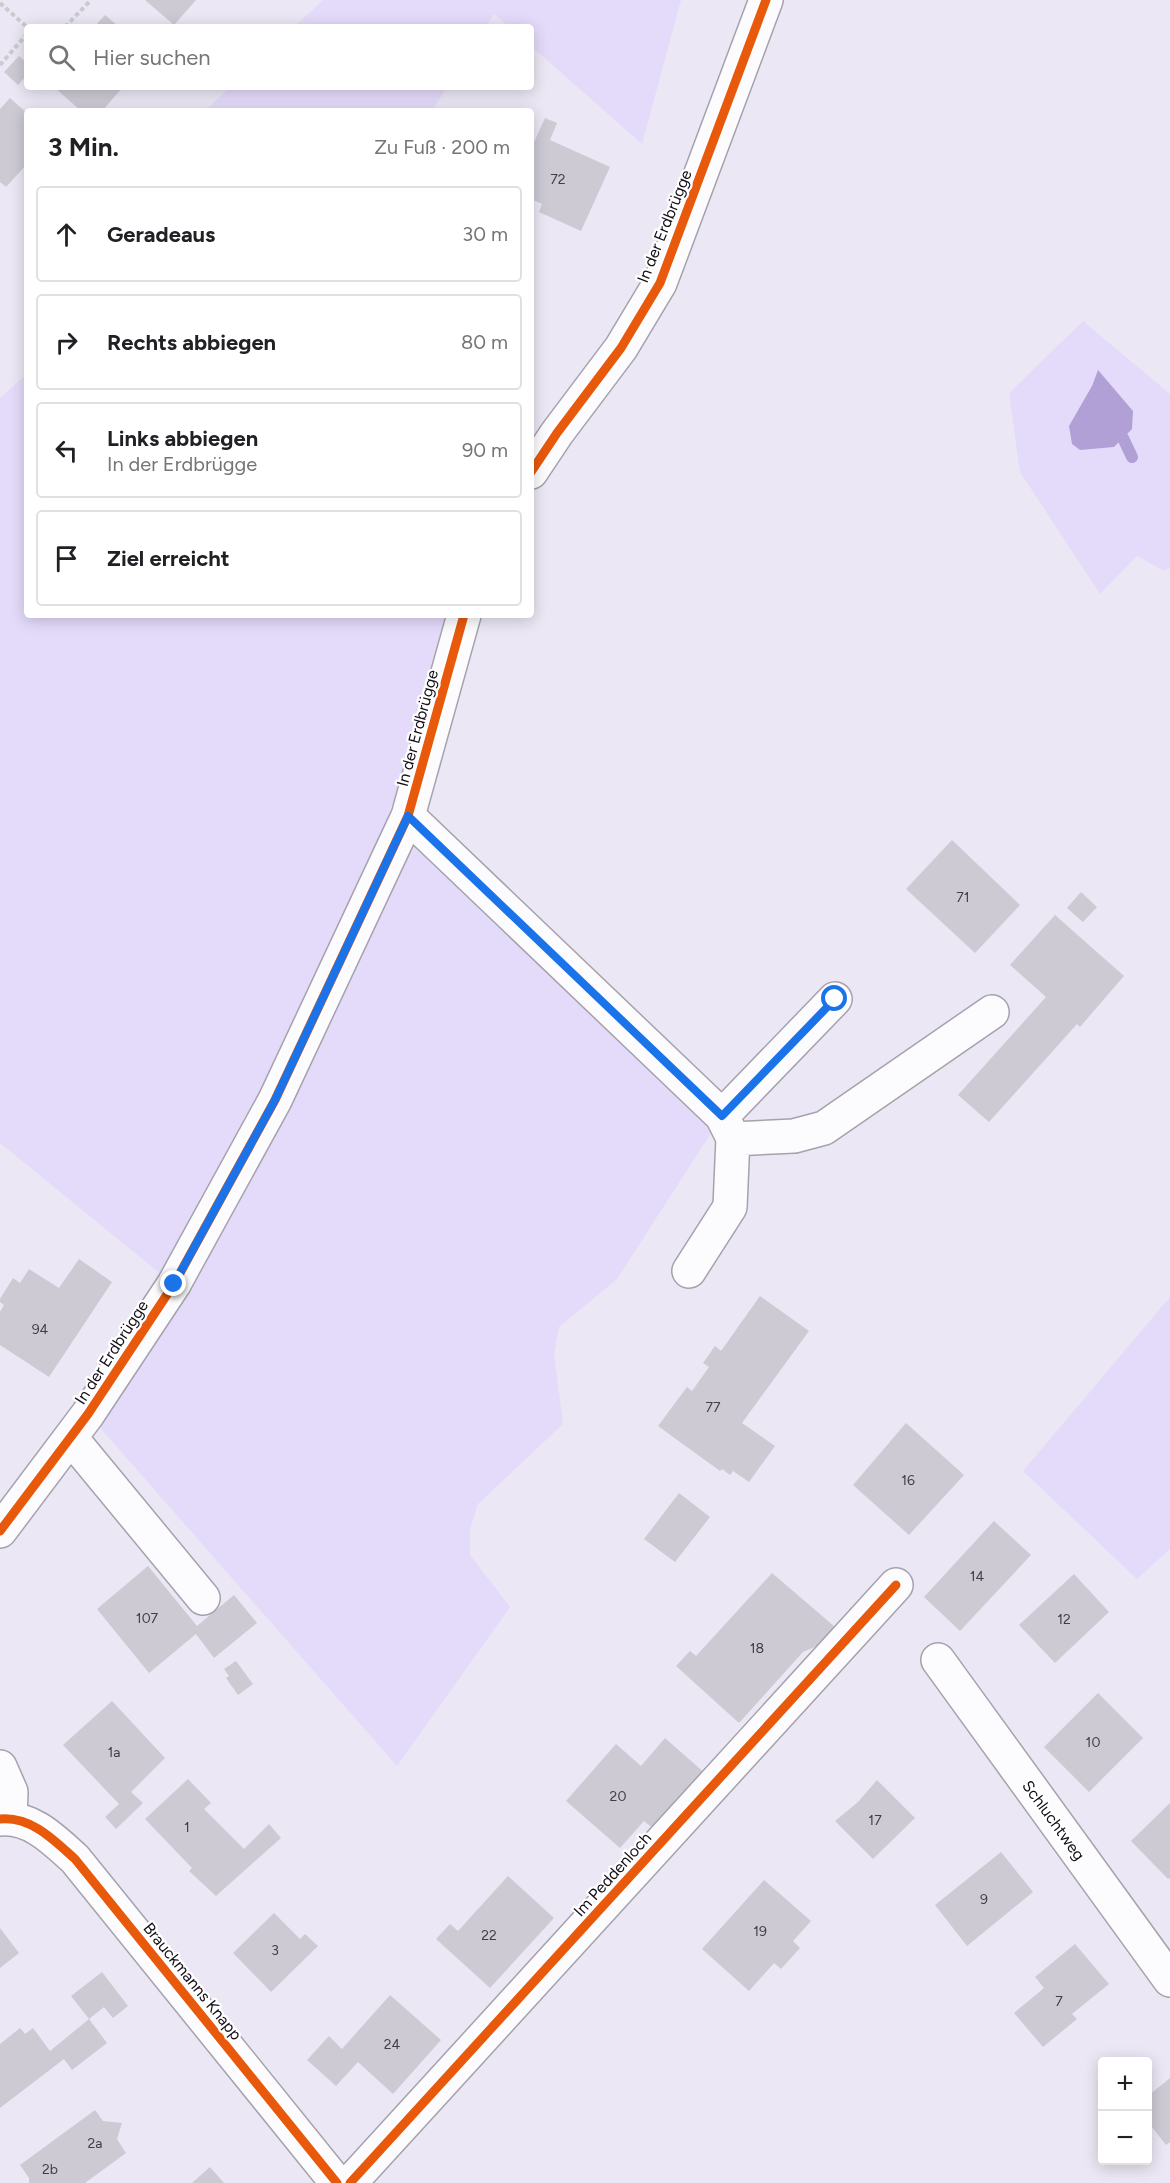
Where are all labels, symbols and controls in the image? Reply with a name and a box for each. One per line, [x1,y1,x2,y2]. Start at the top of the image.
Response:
search box [24,24,534,90]
icon: search [45,41,78,74]
text: Hier suchen [93,44,211,71]
text: 3 Min. [48,131,119,163]
text: Zu Fuß · 200 m [374,135,510,159]
street label: In der Erdbrügge [633,167,696,285]
house number: 72 [550,171,566,188]
icon: ahead [50,218,83,251]
text: Geradeaus [107,221,215,248]
text: 30 m [462,222,508,246]
icon: right [50,326,83,359]
text: Rechts abbiegen [107,329,276,356]
text: 80 m [461,330,508,354]
text: Links abbiegen [107,425,258,452]
icon: left [50,434,83,467]
text: 90 m [462,438,508,462]
text: In der Erdbrügge [107,452,257,476]
icon: arrive [50,542,83,575]
text: Ziel erreicht [107,545,230,572]
street label: In der Erdbrügge [393,667,442,789]
house number: 71 [956,889,970,906]
route start [821,985,847,1011]
route end [160,1270,186,1296]
street label: In der Erdbrügge [71,1296,152,1408]
house number: 94 [32,1321,49,1338]
house number: 77 [705,1399,721,1416]
house number: 16 [901,1472,915,1489]
house number: 14 [970,1568,985,1585]
house number: 107 [136,1610,159,1627]
house number: 12 [1057,1611,1071,1628]
house number: 18 [750,1640,764,1657]
house number: 10 [1086,1734,1100,1751]
house number: 1a [108,1744,120,1761]
street label: Schluchtweg [1018,1777,1089,1864]
house number: 20 [610,1788,626,1805]
house number: 17 [868,1812,882,1829]
house number: 1 [184,1819,190,1836]
street label: Im Peddenloch [570,1828,655,1920]
house number: 9 [980,1891,988,1908]
street label: Brauckmanns Knapp [139,1919,246,2044]
house number: 19 [753,1923,767,1940]
house number: 22 [481,1927,497,1944]
house number: 3 [271,1942,279,1959]
house number: 7 [1055,1993,1063,2010]
house number: 24 [384,2036,401,2053]
map controls [1098,2057,1152,2165]
button: + [1098,2057,1152,2111]
button: − [1098,2111,1152,2165]
house number: 2a [88,2135,102,2152]
house number: 2b [42,2161,58,2178]

